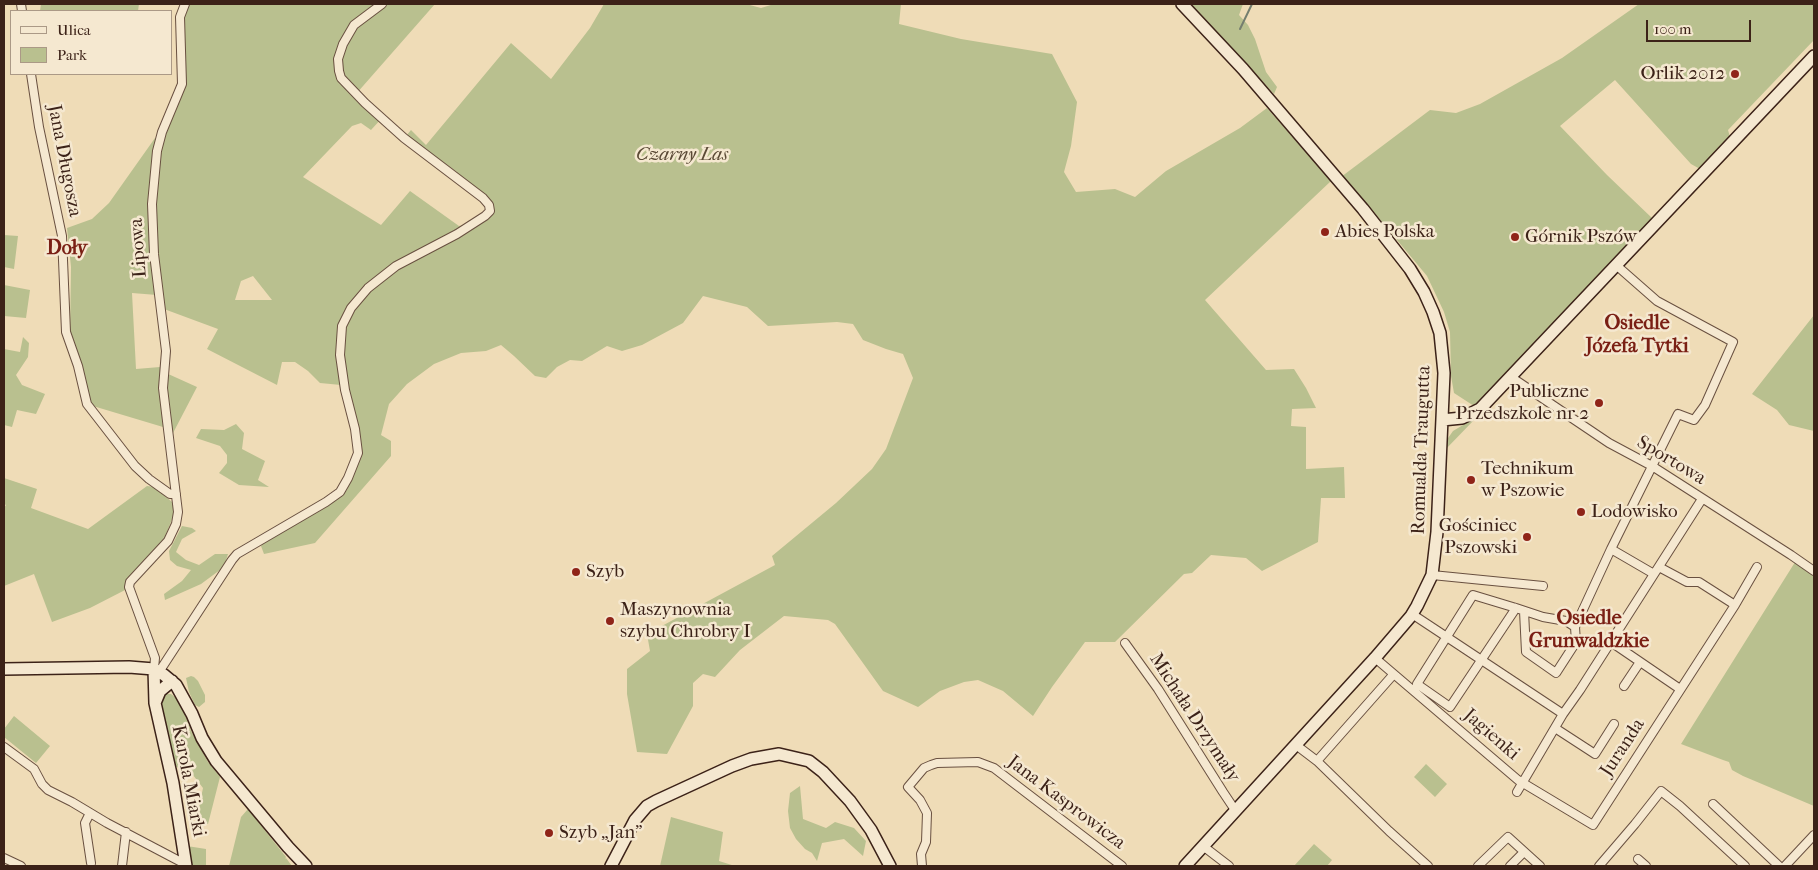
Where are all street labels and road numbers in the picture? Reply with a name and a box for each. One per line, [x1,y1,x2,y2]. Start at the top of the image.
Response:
street label: Jana Długosza [42,103,86,219]
street label: Lipowa [126,218,152,278]
street label: Romualda Traugutta [1408,365,1436,535]
street label: Sportowa [1632,432,1710,490]
street label: Michała Drzymały [1144,649,1244,787]
street label: Jagienki [1458,704,1524,766]
street label: Juranda [1596,715,1650,781]
street label: Karola Miarki [166,723,210,839]
street label: Jana Kasprowicza [1002,751,1130,855]

